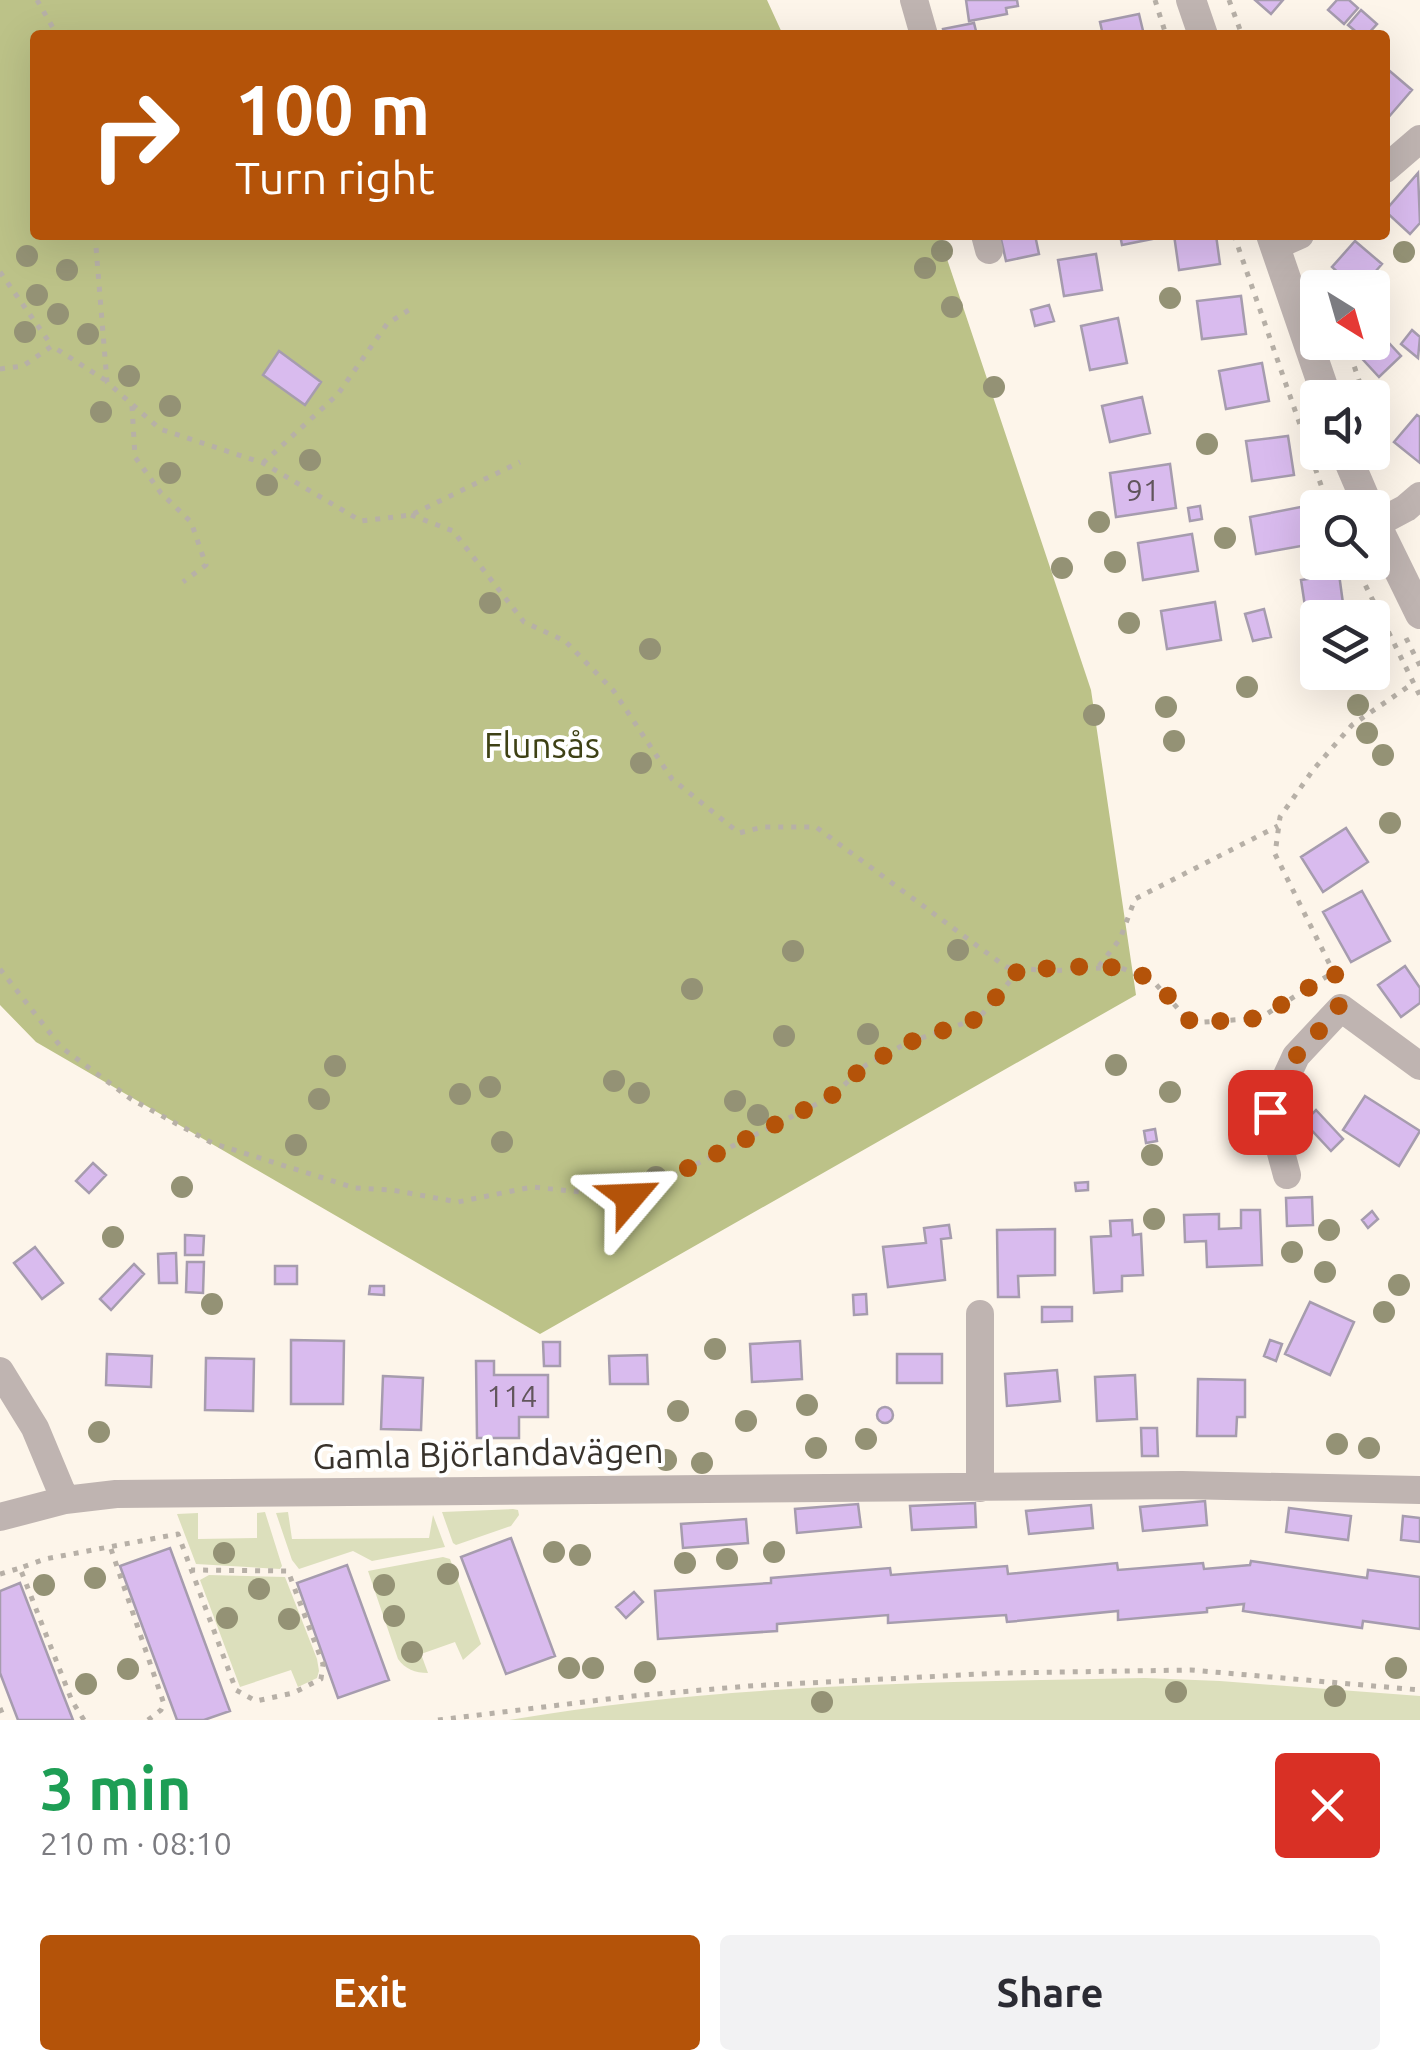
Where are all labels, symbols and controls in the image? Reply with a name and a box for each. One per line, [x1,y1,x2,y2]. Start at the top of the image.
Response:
icon: right [70,70,200,200]
text: 100 m [235,70,430,148]
text: Turn right [235,152,435,203]
north arrow [1300,270,1390,360]
map controls [1300,270,1390,690]
button: sound [1300,380,1390,470]
house number: 91 [1126,473,1160,507]
button: search [1300,490,1390,580]
button: layers [1300,600,1390,690]
park label: Flunsås [484,725,600,765]
pin [1228,1070,1313,1155]
icon: arrive [1243,1085,1298,1140]
position arrow [578,1145,682,1249]
house number: 114 [487,1379,537,1413]
street label: Gamla Björlandavägen [312,1430,664,1476]
button: close [1275,1753,1380,1858]
text: 3 min [40,1754,192,1821]
text: 210 m · 08:10 [40,1825,232,1861]
button: Exit [40,1935,700,2050]
button: Share [720,1935,1380,2050]

